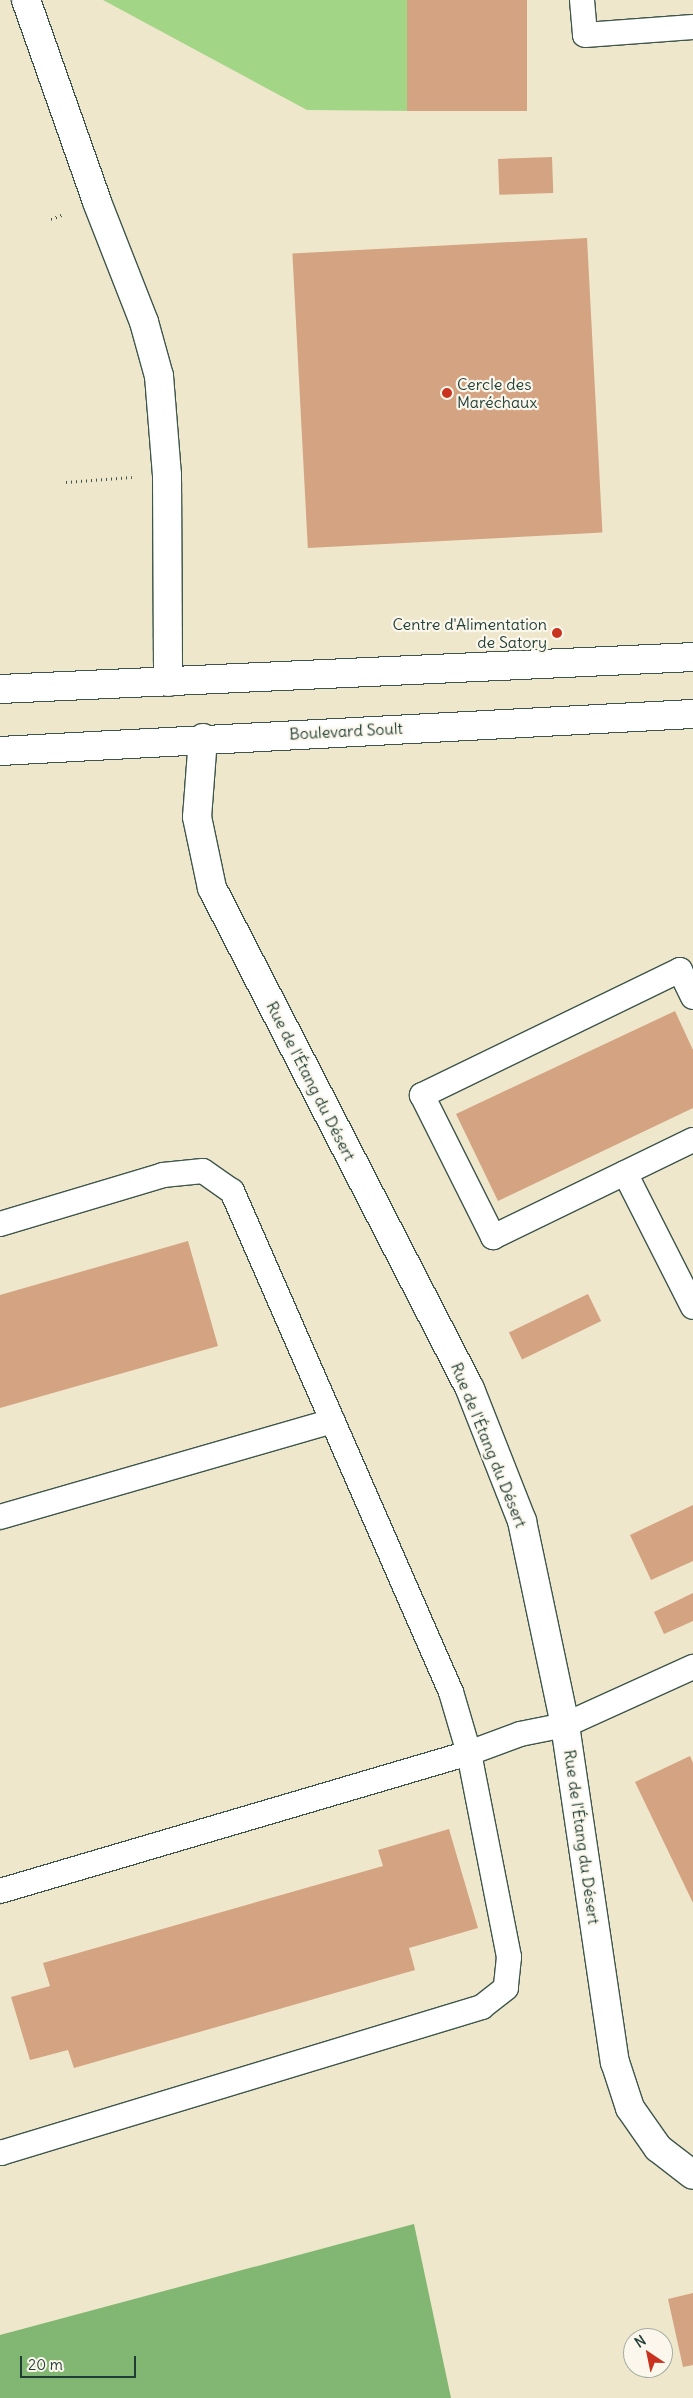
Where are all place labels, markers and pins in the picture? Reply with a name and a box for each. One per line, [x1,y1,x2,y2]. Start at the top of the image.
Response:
place label: Cercle des Maréchaux [457,374,537,412]
marker: Cercle des Maréchaux [441,387,453,399]
place label: Centre d'Alimentation de Satory [392,614,547,652]
marker: Centre d'Alimentation de Satory [551,627,563,639]

